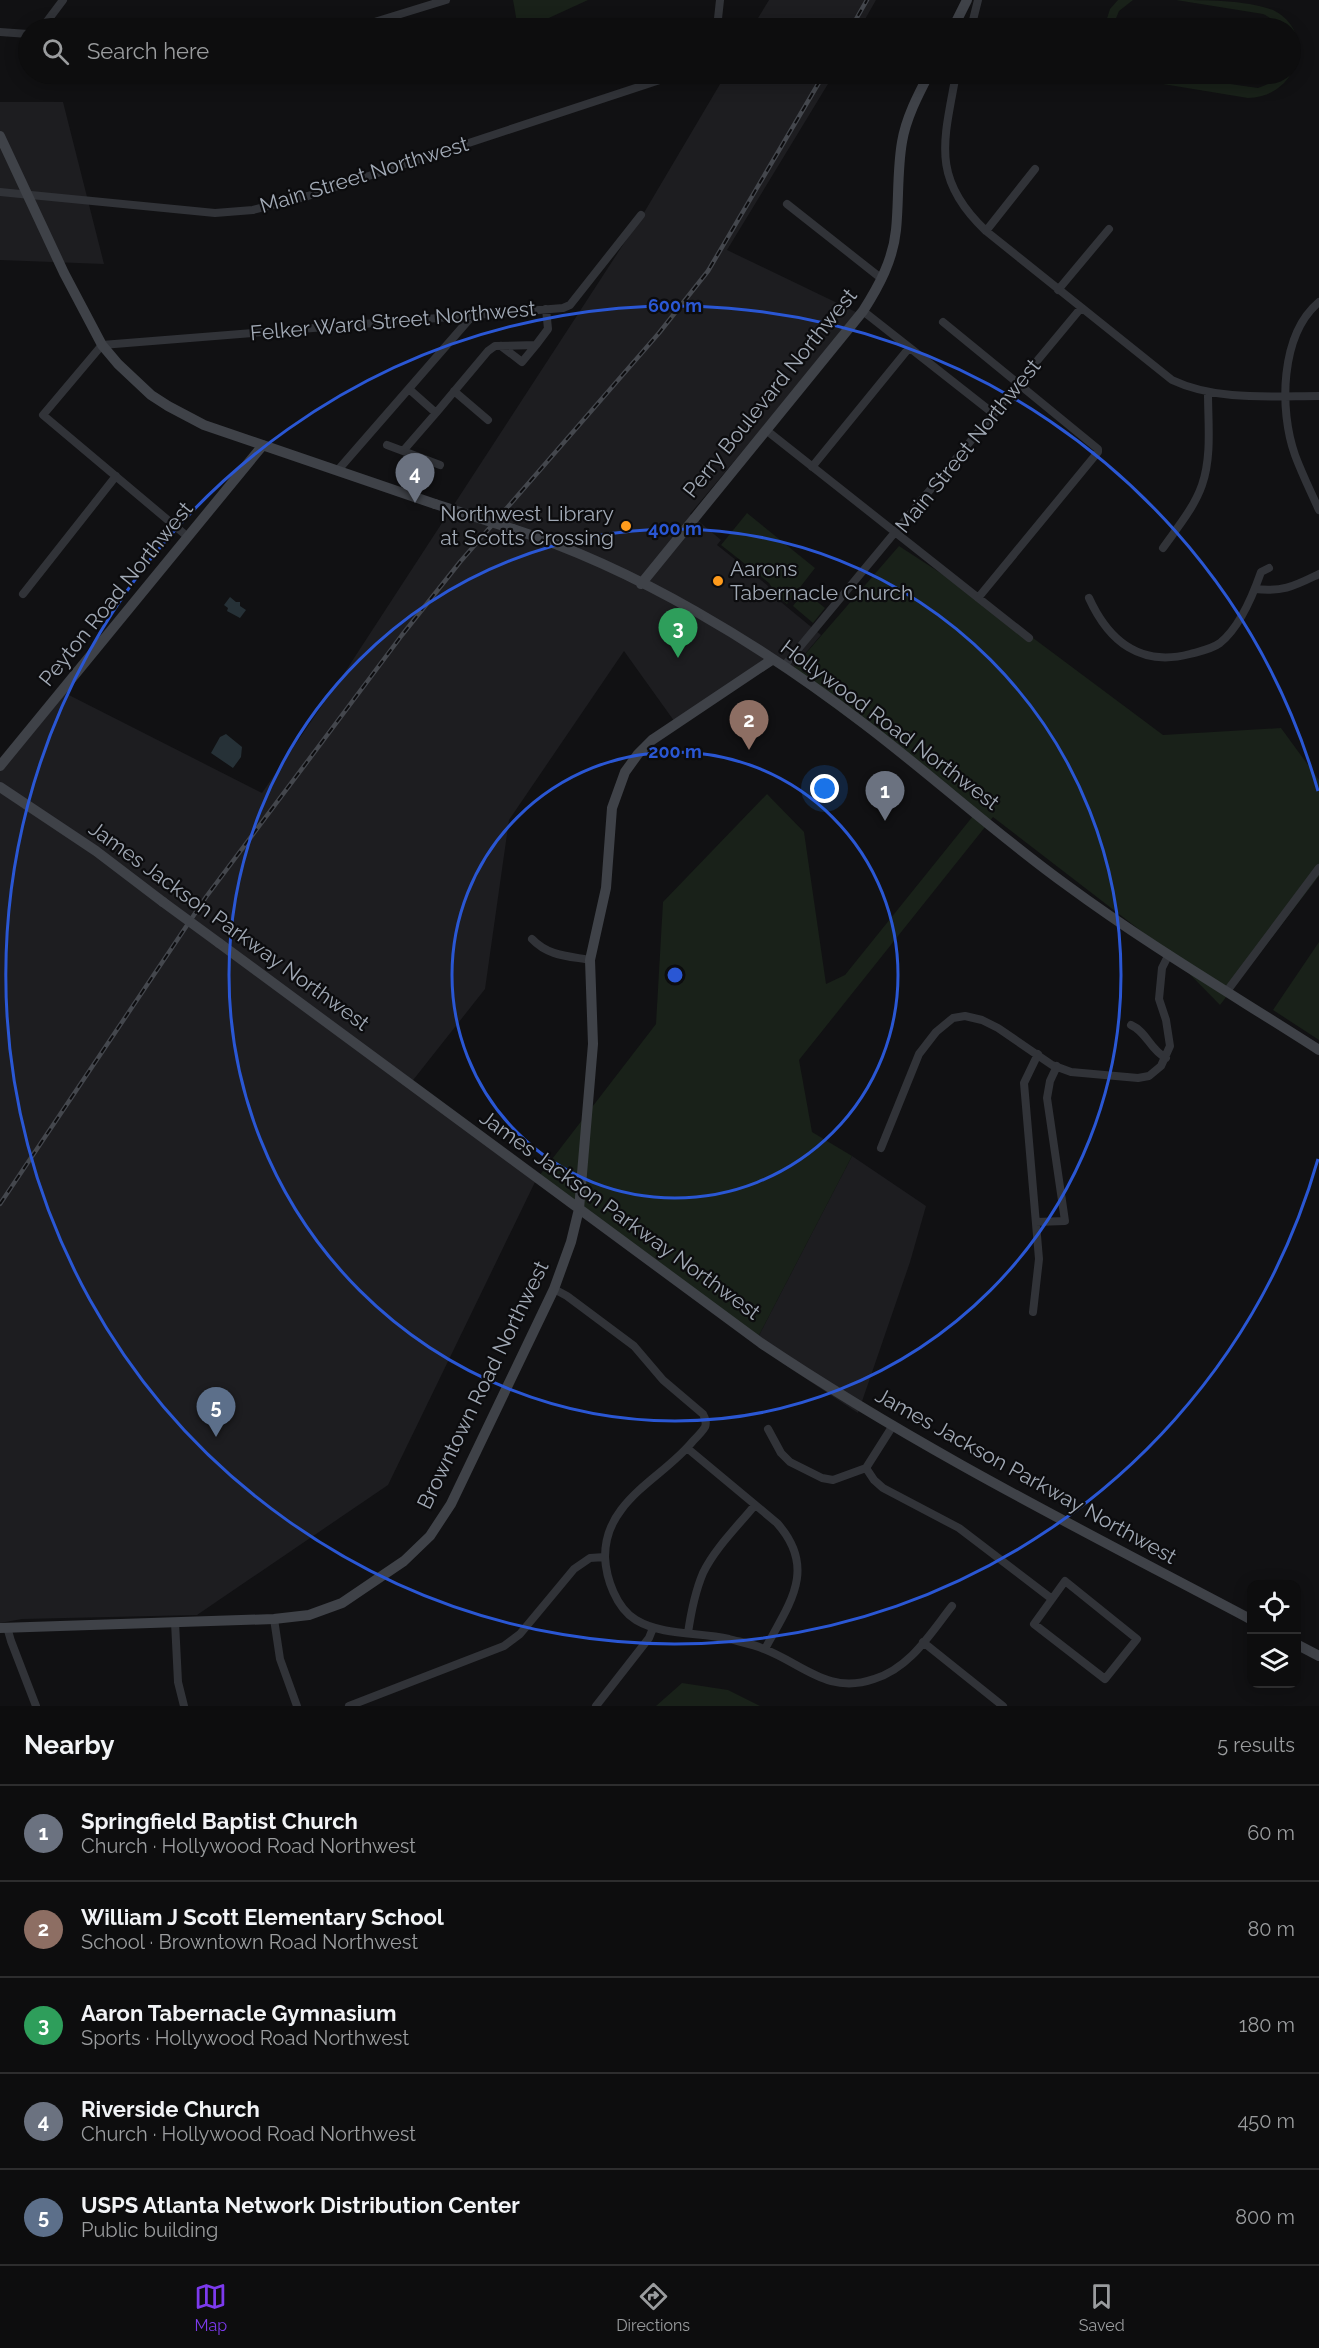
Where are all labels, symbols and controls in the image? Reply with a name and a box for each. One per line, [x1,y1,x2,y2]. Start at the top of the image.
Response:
search box [18,18,1301,84]
icon: search [39,35,72,68]
text: Search here [87,38,209,64]
street label: Main Street Northwest [257,131,471,218]
street label: Perry Boulevard Northwest [678,283,862,502]
text: 600 m [648,295,702,316]
street label: Felker Ward Street Northwest [249,296,537,345]
street label: Main Street Northwest [890,354,1045,538]
pin: 4 [396,454,434,503]
street label: Peyton Road Northwest [34,496,198,691]
place label: Northwest Library at Scotts Crossing [440,501,614,550]
text: 400 m [648,518,702,539]
marker: Northwest Library at Scotts Crossing [619,519,633,533]
place label: Aarons Tabernacle Church [730,556,913,605]
marker: Aarons Tabernacle Church [711,574,725,588]
pin: 3 [658,608,698,658]
street label: Hollywood Road Northwest [776,634,1005,815]
pin: 2 [730,700,768,750]
text: 200 m [648,741,702,762]
pin: 1 [866,772,904,821]
your location [810,774,839,803]
street label: James Jackson Parkway Northwest [84,815,374,1036]
centre of rings [665,965,685,985]
street label: James Jackson Parkway Northwest [475,1104,765,1325]
street label: Browntown Road Northwest [412,1257,554,1513]
street label: James Jackson Parkway Northwest [871,1382,1181,1569]
pin: 5 [196,1388,236,1437]
map controls [1247,1580,1301,1688]
button: locate [1247,1580,1301,1634]
button: layers [1247,1634,1301,1688]
text: Nearby [24,1730,114,1760]
text: 5 results [1217,1733,1295,1757]
text: Springfield Baptist Church [81,1808,358,1834]
text: 1 [39,1821,48,1845]
text: 60 m [1247,1821,1295,1845]
text: Church · Hollywood Road Northwest [81,1834,416,1858]
text: William J Scott Elementary School [81,1904,444,1930]
text: 2 [38,1917,49,1941]
text: 80 m [1247,1917,1295,1941]
text: School · Browntown Road Northwest [81,1930,418,1954]
text: Aaron Tabernacle Gymnasium [81,2000,396,2026]
text: 3 [38,2013,49,2037]
text: 180 m [1239,2013,1295,2037]
text: Sports · Hollywood Road Northwest [81,2026,409,2050]
text: Riverside Church [81,2096,260,2122]
text: 4 [38,2109,49,2133]
text: 450 m [1237,2109,1295,2133]
text: Church · Hollywood Road Northwest [81,2122,416,2146]
text: USPS Atlanta Network Distribution Center [81,2192,520,2218]
text: 5 [38,2205,49,2229]
text: 800 m [1235,2205,1295,2229]
text: Public building [81,2218,218,2242]
tab: Map [194,2280,227,2335]
tab: Directions [616,2280,690,2335]
tab: Saved [1079,2280,1125,2335]

